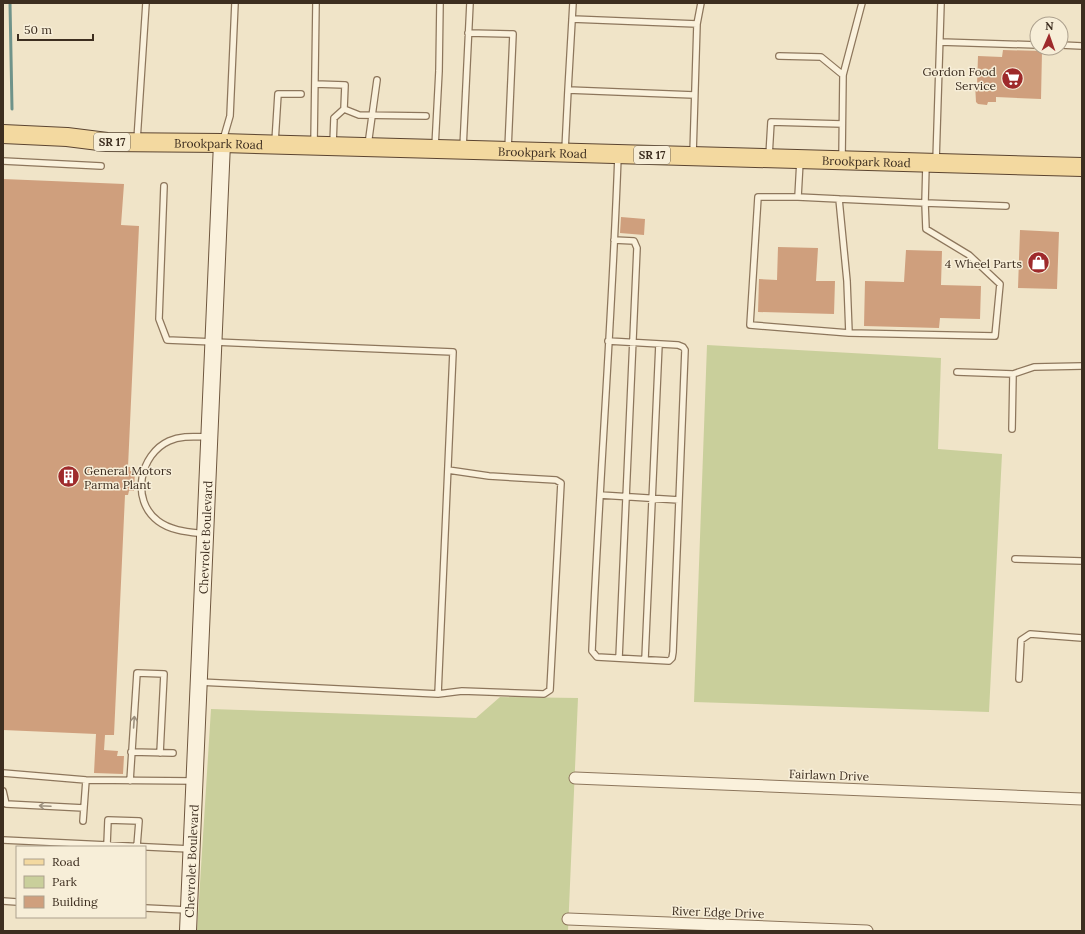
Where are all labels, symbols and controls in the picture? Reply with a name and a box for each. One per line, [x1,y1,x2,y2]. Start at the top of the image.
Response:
scale bar [18,16,93,42]
north arrow [1029,16,1069,56]
text: N [1045,19,1054,33]
text: 50 m [24,22,52,37]
place label: Gordon Food Service [922,64,996,93]
supermarket icon: Gordon Food Service [999,65,1025,91]
road number: SR 17 [94,133,130,151]
street label: Brookpark Road [174,135,263,152]
street label: Brookpark Road [498,143,587,161]
road number: SR 17 [634,146,670,164]
street label: Brookpark Road [822,152,911,170]
shop icon: 4 Wheel Parts [1025,250,1051,276]
place label: 4 Wheel Parts [945,256,1022,271]
place label: General Motors Parma Plant [84,463,172,492]
building icon: General Motors Parma Plant [56,464,82,490]
street label: Chevrolet Boulevard [195,480,215,594]
one-way arrow [130,715,137,728]
street label: Fairlawn Drive [789,766,870,784]
one-way arrow [39,802,52,810]
street label: Chevrolet Boulevard [181,804,201,918]
legend [16,846,146,918]
text: Road [52,854,80,869]
text: Park [52,874,78,889]
text: Building [52,894,98,909]
street label: River Edge Drive [671,903,765,921]

